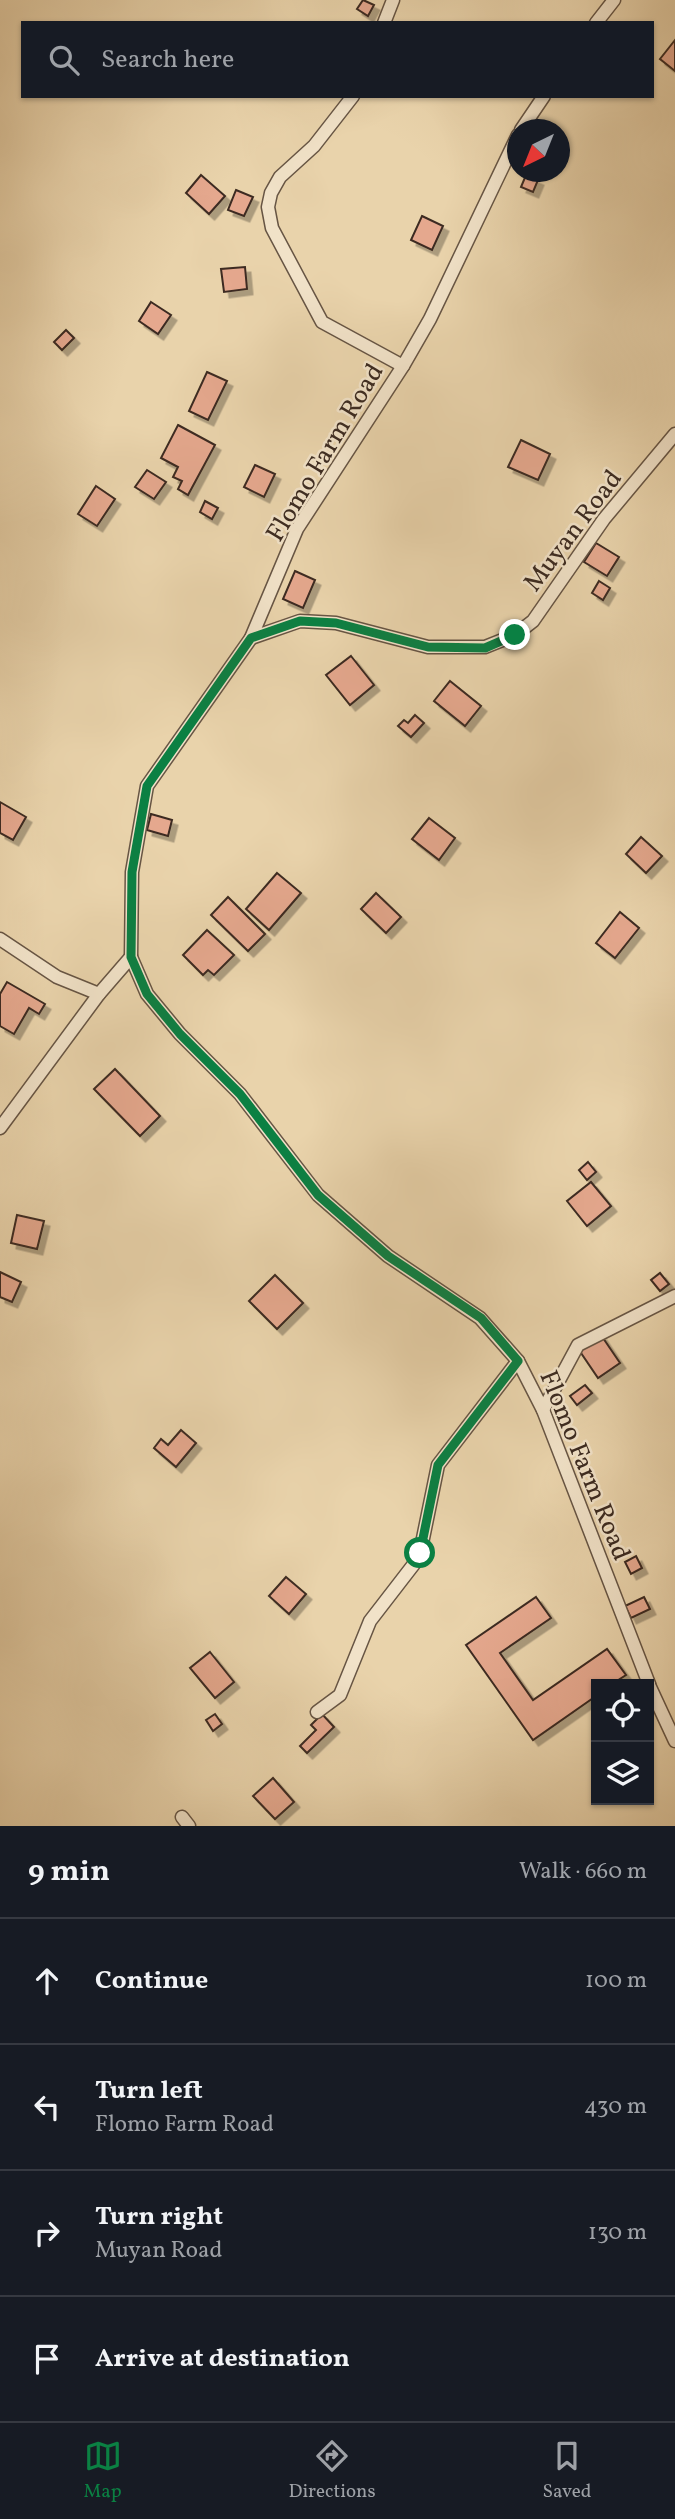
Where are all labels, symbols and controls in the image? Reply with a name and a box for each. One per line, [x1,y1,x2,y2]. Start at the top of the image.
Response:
search box [21,21,654,98]
icon: search [45,41,83,79]
text: Search here [101,42,234,78]
north arrow [507,119,570,182]
street label: Flomo Farm Road [258,357,393,549]
street label: Muyan Road [516,463,631,600]
route end [499,619,530,650]
street label: Flomo Farm Road [530,1365,639,1566]
route start [404,1537,435,1568]
map controls [591,1679,654,1805]
button: locate [591,1679,654,1742]
button: layers [591,1742,654,1805]
text: 9 min [28,1851,110,1893]
text: Walk · 660 m [519,1856,647,1888]
icon: ahead [28,1962,66,2000]
text: Continue [95,1963,208,1999]
text: 100 m [585,1965,647,1997]
text: Turn left [95,2073,203,2109]
icon: left [28,2088,66,2126]
text: 430 m [584,2091,647,2123]
text: Flomo Farm Road [95,2109,274,2141]
text: Turn right [95,2199,223,2235]
icon: right [28,2214,66,2252]
text: 130 m [588,2217,647,2249]
text: Muyan Road [95,2235,222,2267]
icon: arrive [28,2340,66,2378]
text: Arrive at destination [95,2341,350,2377]
tab: Map [83,2437,122,2505]
tab: Directions [289,2437,376,2505]
tab: Saved [543,2437,591,2505]

